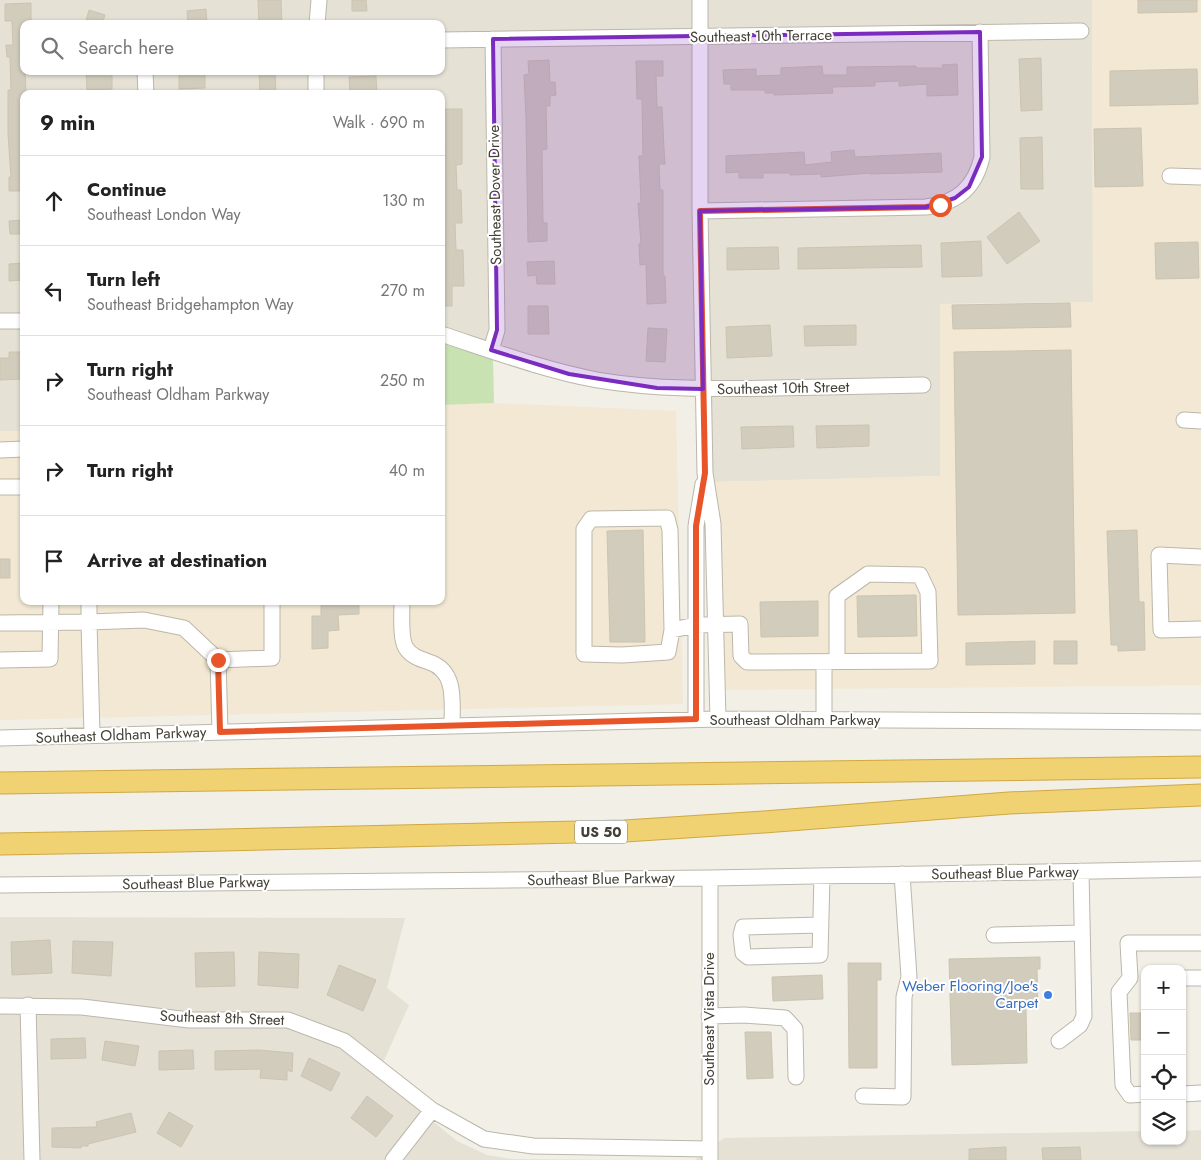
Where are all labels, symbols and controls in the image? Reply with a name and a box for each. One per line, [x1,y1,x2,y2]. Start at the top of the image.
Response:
search box [20,20,445,75]
street label: Southeast 10th Terrace [690,24,833,48]
icon: search [38,34,66,62]
text: Search here [78,34,174,61]
text: 9 min [40,108,95,138]
text: Walk · 690 m [333,111,425,134]
street label: Southeast Dover Drive [483,124,507,265]
text: Continue [87,176,166,203]
icon: ahead [40,187,68,215]
text: 130 m [382,189,425,212]
route start [929,194,952,217]
text: Southeast London Way [87,203,240,226]
text: Turn left [87,266,160,293]
icon: left [40,277,68,305]
text: 270 m [381,279,425,302]
text: Southeast Bridgehampton Way [87,293,294,316]
text: Turn right [87,356,173,383]
icon: right [40,367,68,395]
text: 250 m [380,369,425,392]
street label: Southeast 10th Street [717,376,850,400]
text: Southeast Oldham Parkway [87,383,269,406]
icon: right [40,457,68,485]
text: Turn right [87,457,173,484]
text: 40 m [389,459,425,482]
icon: arrive [40,547,68,575]
text: Arrive at destination [87,547,267,574]
route end [207,649,230,672]
street label: Southeast Oldham Parkway [710,709,881,731]
street label: Southeast Oldham Parkway [35,721,207,749]
road number: US 50 [575,820,627,844]
street label: Southeast Blue Parkway [931,861,1079,885]
street label: Southeast Blue Parkway [527,867,675,891]
street label: Southeast Blue Parkway [122,871,270,895]
street label: Southeast Vista Drive [698,952,720,1086]
map controls [1141,965,1186,1145]
button: + [1141,965,1186,1010]
place label: Weber Flooring/Joe's Carpet [902,975,1038,1014]
marker: Weber Flooring/Joe's Carpet [1042,989,1054,1001]
street label: Southeast 8th Street [159,1005,285,1031]
button: − [1141,1010,1186,1055]
button: locate [1141,1055,1186,1100]
button: layers [1141,1100,1186,1145]

